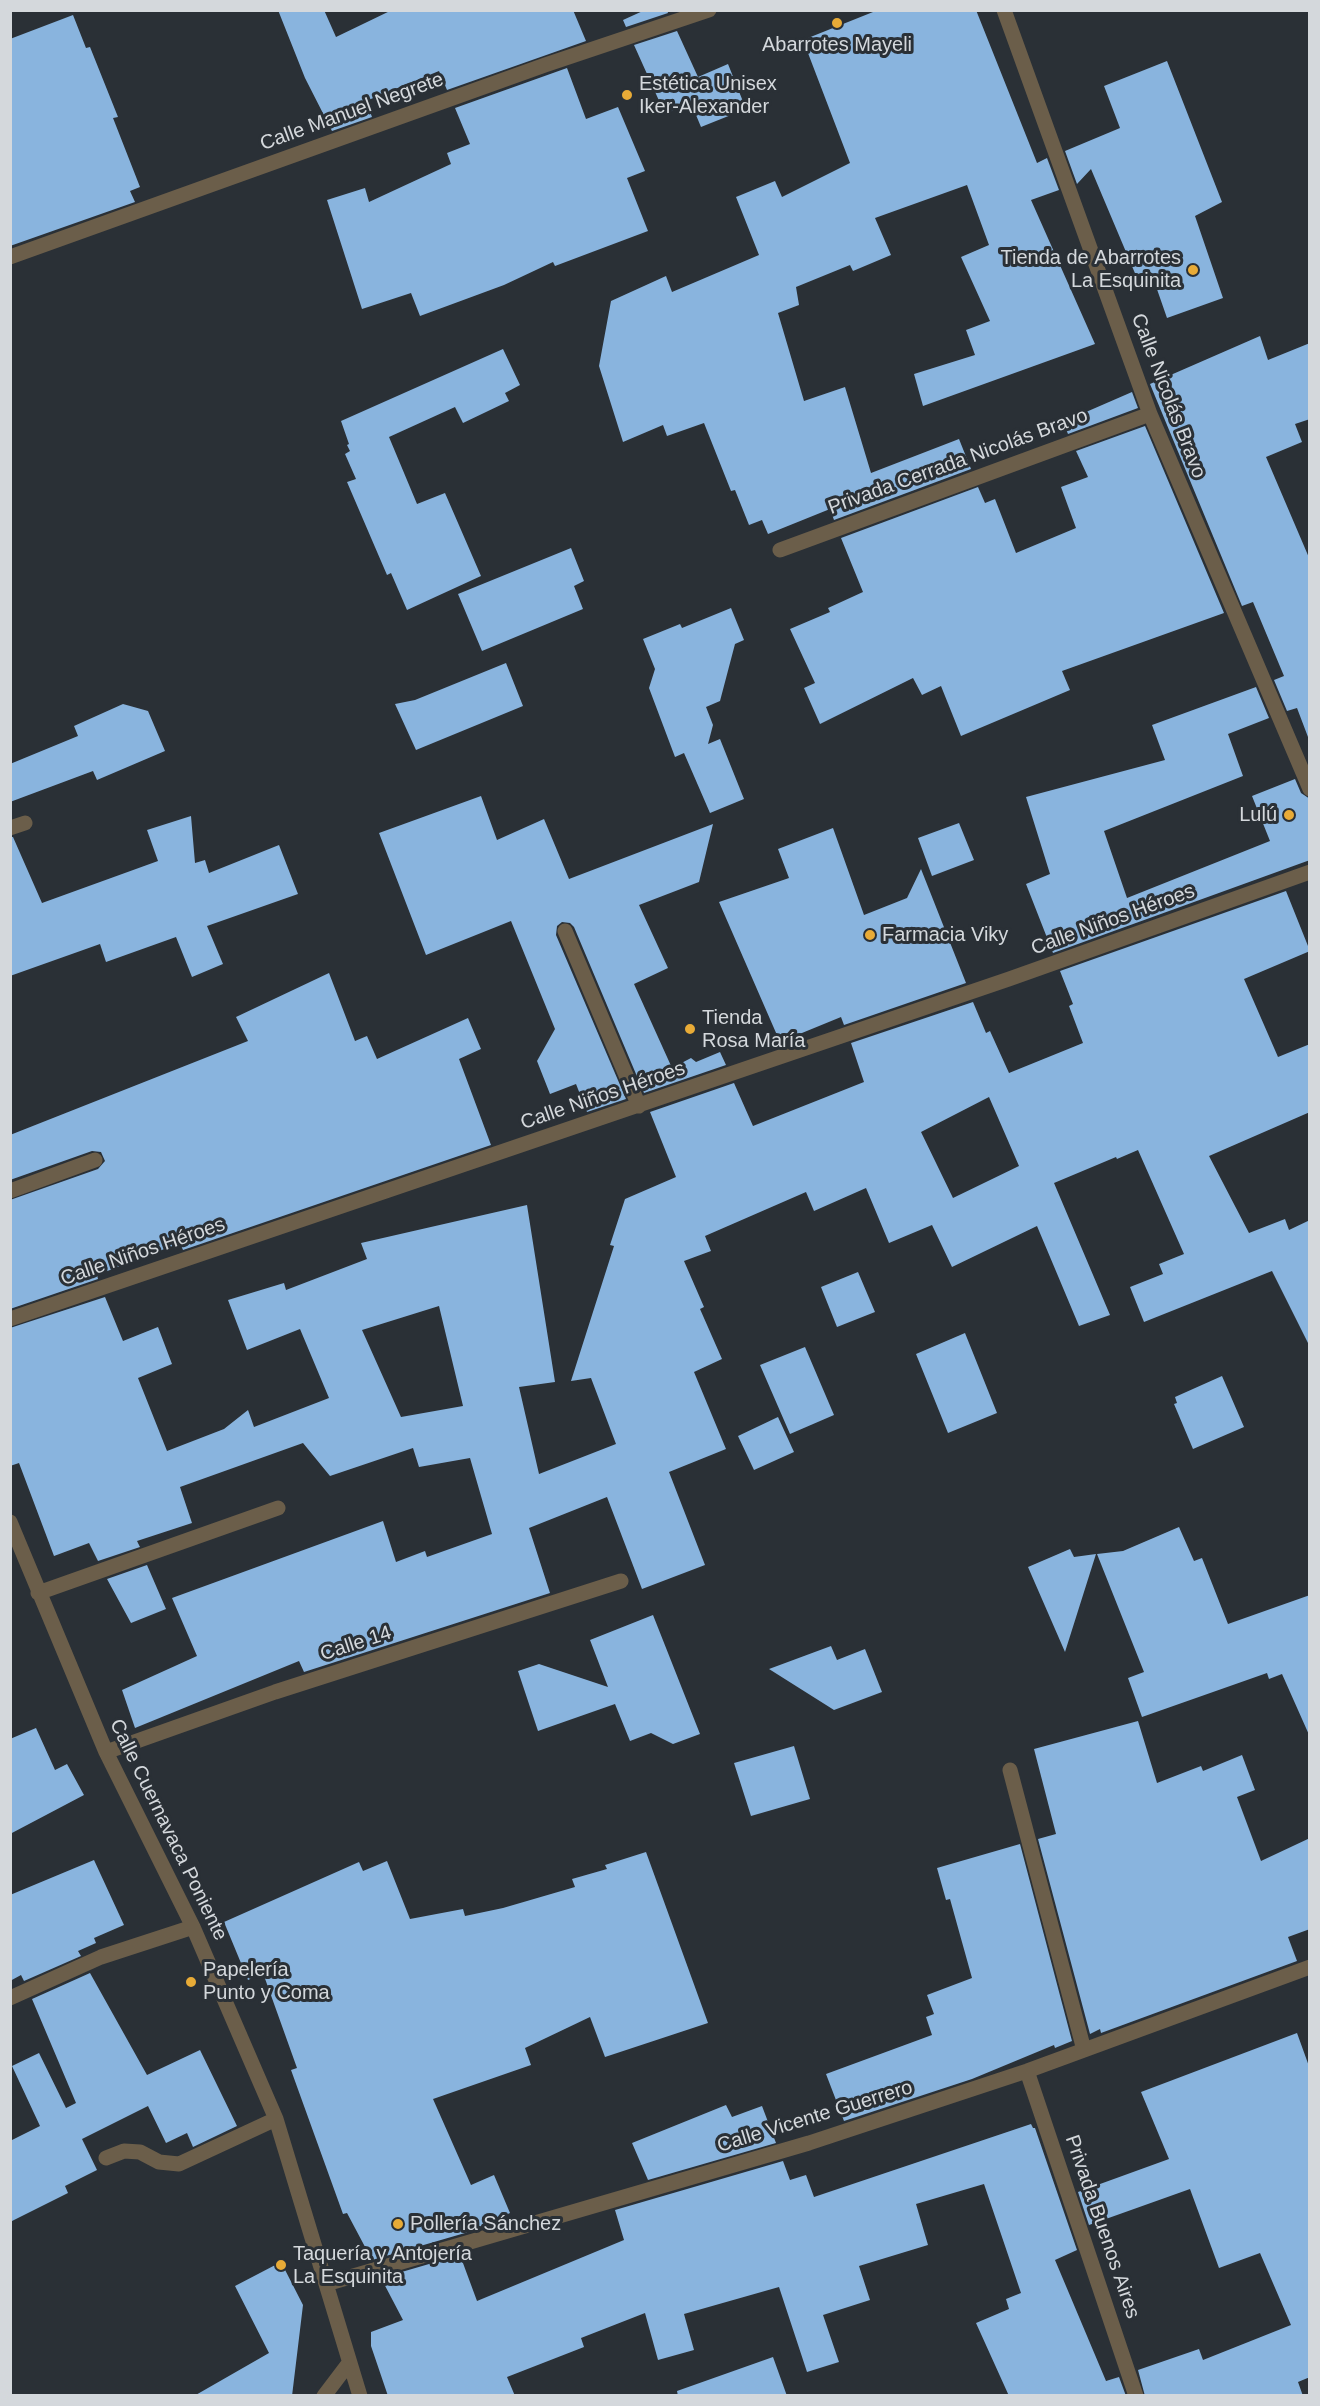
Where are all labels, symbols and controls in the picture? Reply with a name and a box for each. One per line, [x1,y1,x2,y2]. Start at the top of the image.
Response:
marker: Abarrotes Mayeli [830,16,844,30]
place label: Abarrotes Mayeli [762,33,912,57]
street label: Calle Manuel Negrete [257,68,447,156]
place label: Estética Unisex Iker-Alexander [639,72,777,119]
marker: Estética Unisex Iker-Alexander [620,88,634,102]
place label: Tienda de Abarrotes La Esquinita [1001,246,1181,293]
marker: Tienda de Abarrotes La Esquinita [1186,263,1200,277]
street label: Calle Nicolás Bravo [1126,310,1210,482]
street label: Privada Cerrada Nicolás Bravo [825,404,1091,520]
place label: Lulú [1239,803,1277,827]
marker: Lulú [1282,808,1296,822]
street label: Calle Niños Héroes [1028,879,1198,961]
place label: Farmacia Viky [882,923,1008,947]
marker: Farmacia Viky [863,928,877,942]
place label: Tienda Rosa María [702,1006,805,1053]
marker: Tienda Rosa María [683,1022,697,1036]
street label: Calle Niños Héroes [518,1057,688,1135]
street label: Calle Niños Héroes [58,1213,228,1291]
street label: Calle 14 [317,1621,395,1667]
street label: Calle Cuernavaca Poniente [104,1715,232,1945]
place label: Papelería Punto y Coma [203,1958,330,2005]
marker: Papelería Punto y Coma [184,1975,198,1989]
street label: Calle Vicente Guerrero [714,2076,916,2158]
street label: Privada Buenos Aires [1059,2132,1145,2322]
place label: Pollería Sánchez [410,2212,561,2236]
marker: Pollería Sánchez [391,2217,405,2231]
place label: Taquería y Antojería La Esquinita [293,2242,472,2289]
marker: Taquería y Antojería La Esquinita [274,2258,288,2272]

